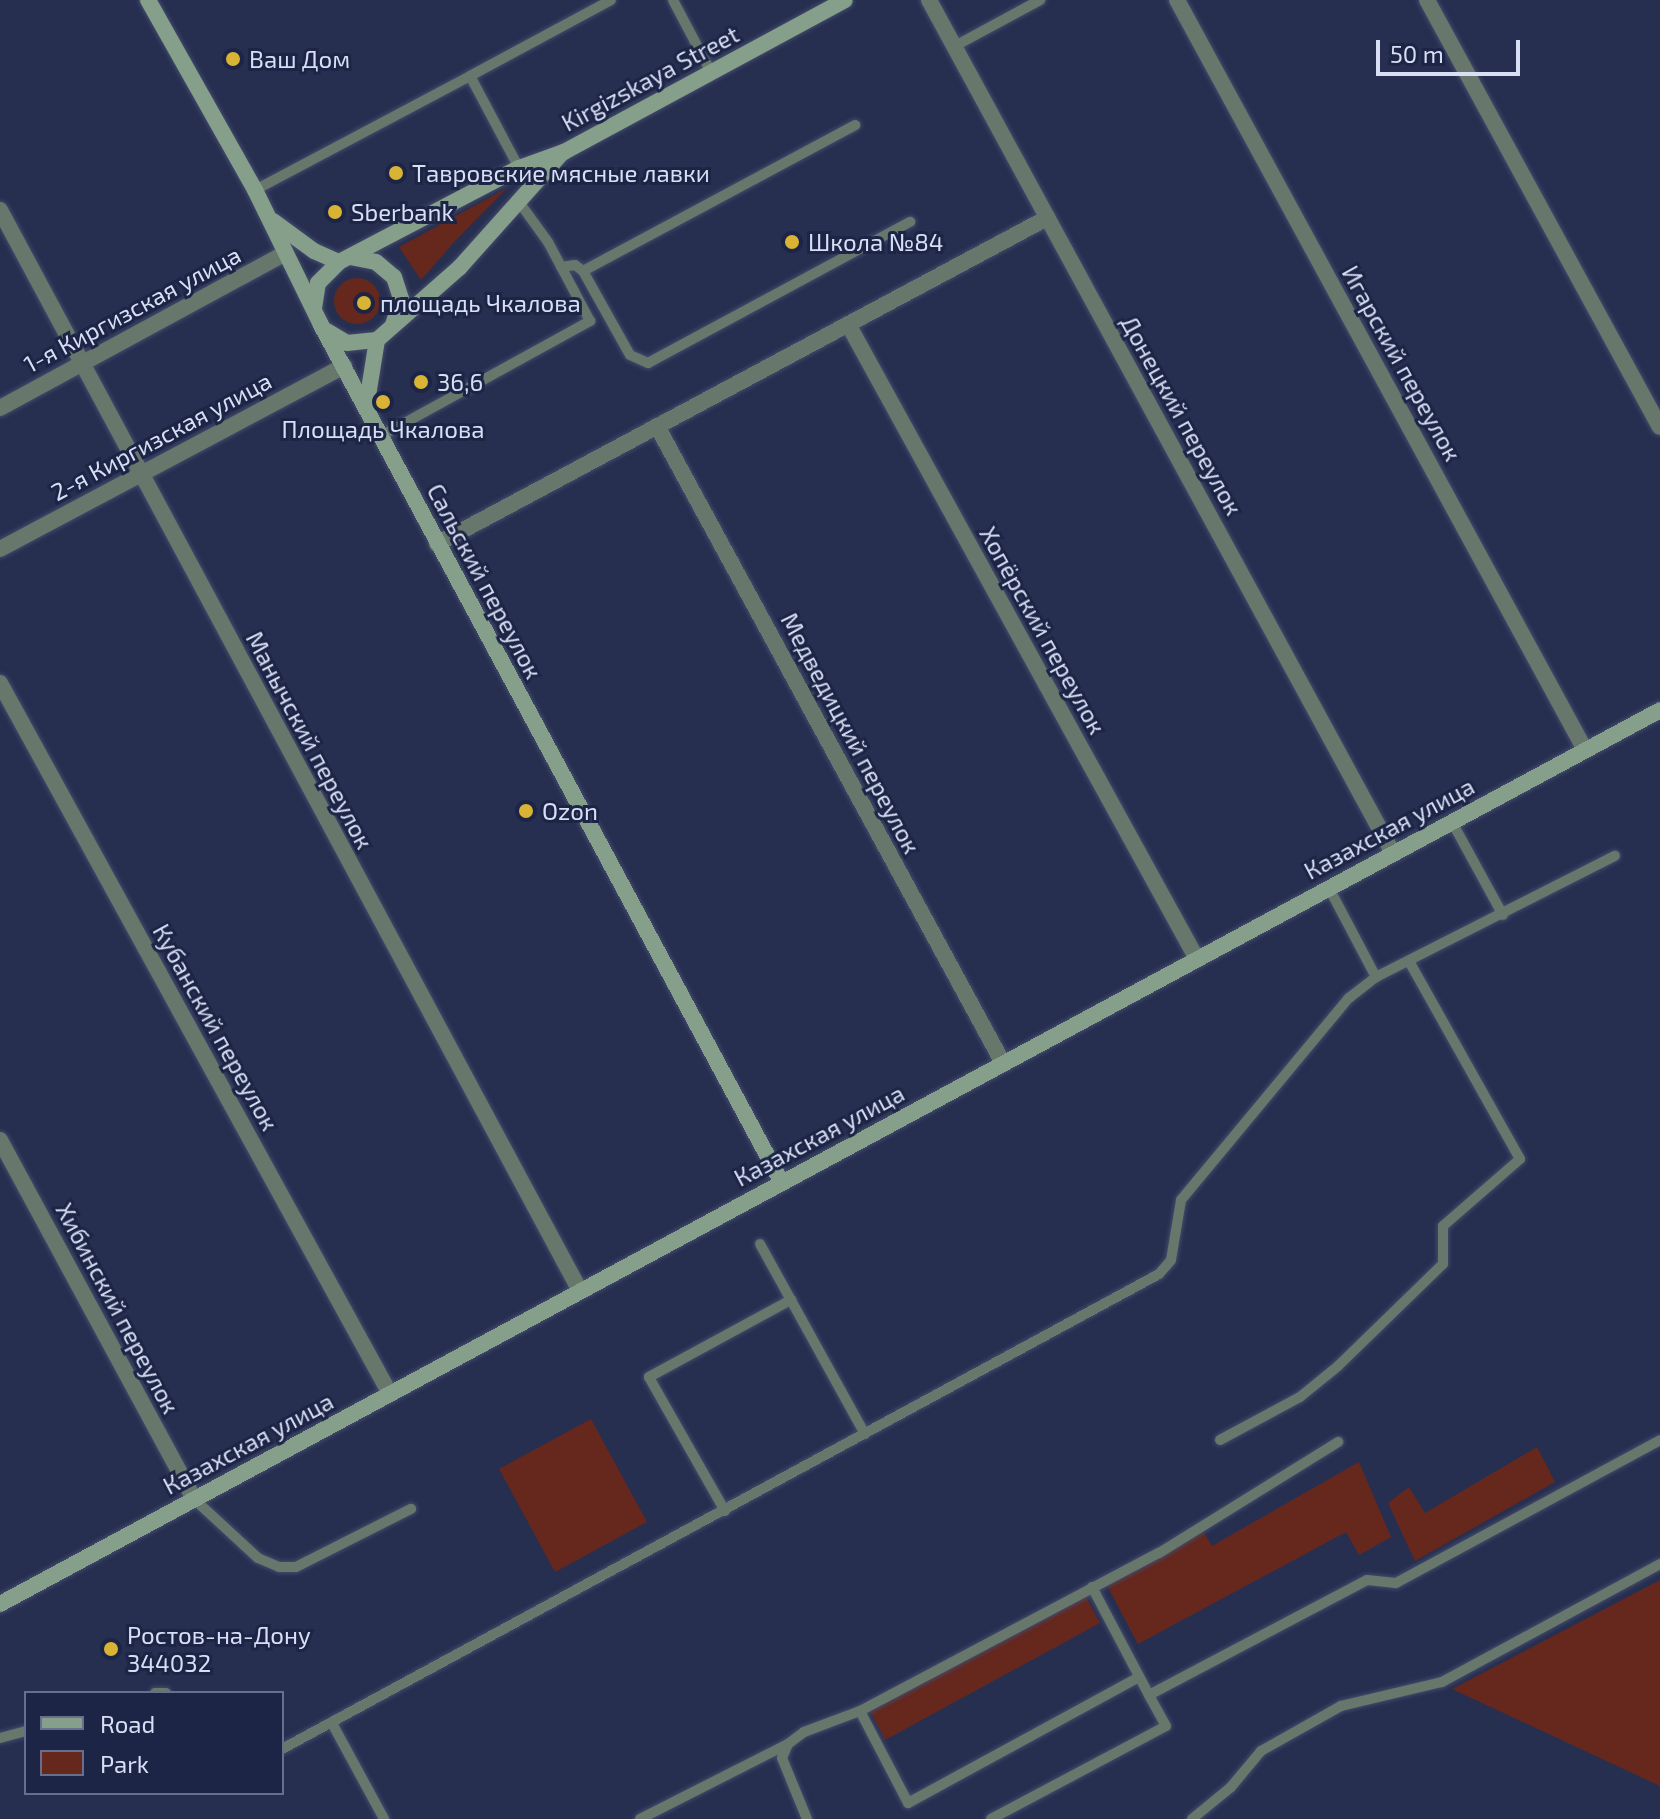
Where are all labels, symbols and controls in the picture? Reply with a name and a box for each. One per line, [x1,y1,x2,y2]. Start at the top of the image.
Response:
street label: Kirgizskaya Street [556,19,744,137]
scale bar [1380,24,1524,74]
text: 50 m [1390,39,1444,68]
place label: Ваш Дом [249,45,350,73]
marker: Ваш Дом [224,50,242,68]
place label: Тавровские мясные лавки [412,159,710,187]
marker: Тавровские мясные лавки [387,164,405,182]
place label: Sberbank [351,198,454,226]
marker: Sberbank [326,203,344,221]
place label: Школа №84 [808,228,944,256]
marker: Школа №84 [783,233,801,251]
street label: 1-я Киргизская улица [19,240,245,378]
street label: Игарский переулок [1336,260,1468,466]
place label: площадь Чкалова [380,289,581,317]
marker: площадь Чкалова [355,294,373,312]
street label: Донецкий переулок [1115,310,1249,520]
street label: 2-я Киргизская улица [46,366,276,506]
place label: 36,6 [437,368,483,396]
marker: 36,6 [412,373,430,391]
marker: Площадь Чкалова [374,393,392,411]
place label: Площадь Чкалова [281,415,485,443]
street label: Сальский переулок [421,479,549,683]
street label: Хопёрский переулок [974,521,1112,739]
street label: Медведицкий переулок [775,608,927,858]
street label: Манычский переулок [240,626,380,854]
street label: Казахская улица [1299,771,1479,885]
place label: Ozon [542,797,598,825]
marker: Ozon [517,802,535,820]
street label: Кубанский переулок [147,919,285,1135]
street label: Казахская улица [729,1078,909,1192]
street label: Хибинский переулок [50,1198,186,1418]
street label: Казахская улица [158,1386,338,1500]
place label: Ростов-на-Дону 344032 [127,1621,311,1677]
marker: Ростов-на-Дону 344032 [102,1640,120,1658]
legend [24,1691,284,1795]
text: Road [100,1709,155,1738]
text: Park [100,1749,149,1778]

